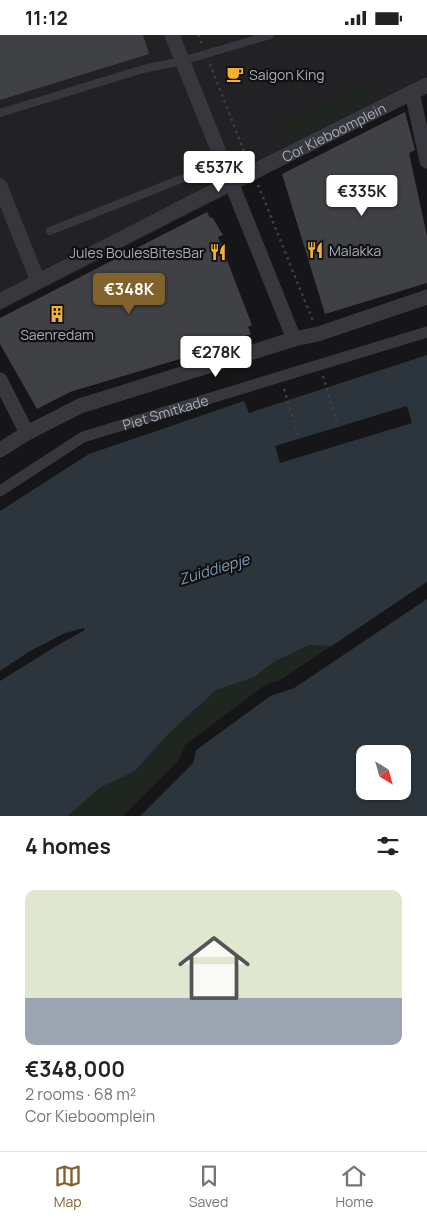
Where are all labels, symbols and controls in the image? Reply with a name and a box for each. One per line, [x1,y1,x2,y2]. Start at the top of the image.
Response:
text: 11:12 [25,5,68,31]
cafe icon: Saigon King [225,64,245,84]
place label: Saigon King [249,65,325,84]
street label: Cor Kieboomplein [278,98,389,166]
pin: €537K [184,151,254,193]
text: €537K [195,156,243,178]
pin: €335K [327,175,397,217]
text: €335K [337,180,387,202]
restaurant icon: Malakka [305,240,325,260]
place label: Malakka [329,241,381,260]
restaurant icon: Jules BoulesBitesBar [208,242,228,262]
place label: Jules BoulesBitesBar [69,243,204,262]
pin: €348K [94,273,164,315]
text: €348K [104,278,154,300]
building icon: Saenredam [47,304,67,324]
place label: Saenredam [20,325,94,344]
pin: €278K [181,335,251,378]
text: €278K [191,341,241,363]
street label: Piet Smitkade [120,390,211,434]
water label: Zuiddiepje [176,548,253,590]
north arrow [356,745,411,800]
map controls [356,745,411,800]
text: 4 homes [25,832,111,860]
icon: filters [374,832,402,860]
icon: home [169,923,259,1013]
text: €348,000 [25,1055,125,1083]
text: 2 rooms · 68 m² [25,1083,136,1105]
text: Cor Kieboomplein [25,1105,155,1127]
tab: Map [54,1162,82,1211]
tab: Saved [189,1162,228,1211]
tab: Home [336,1162,373,1211]

